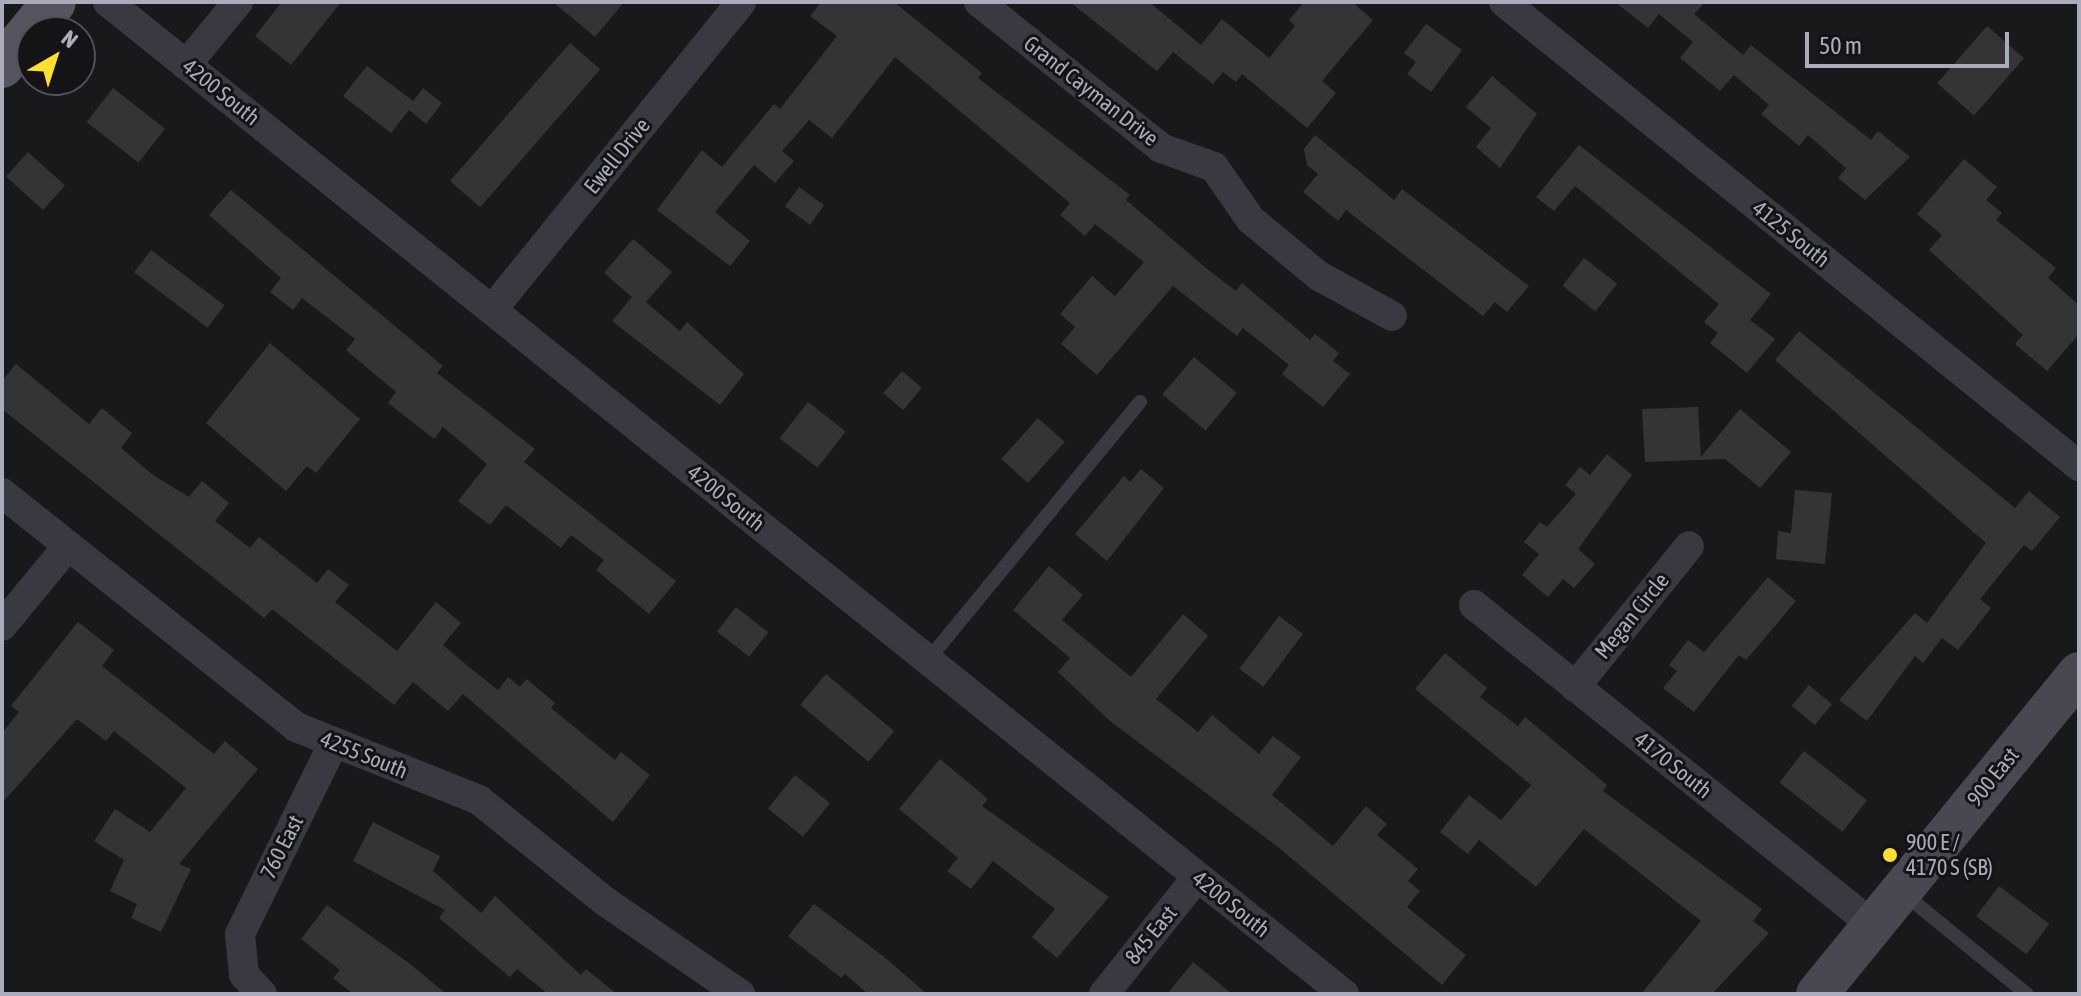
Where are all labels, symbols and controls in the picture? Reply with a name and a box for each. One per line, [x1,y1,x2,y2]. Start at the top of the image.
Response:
north arrow [16,16,96,96]
scale bar [1809,16,2013,66]
text: N [57,25,83,53]
street label: Grand Cayman Drive [1018,30,1164,152]
text: 50 m [1819,32,1862,59]
street label: 4200 South [177,53,265,131]
street label: Ewell Drive [579,113,655,199]
street label: 4125 South [1747,195,1835,273]
street label: 4200 South [682,459,770,537]
street label: Megan Circle [1589,568,1675,664]
street label: 4255 South [317,726,411,784]
street label: 4170 South [1629,726,1717,804]
street label: 900 East [1961,742,2025,812]
street label: 760 East [255,811,309,883]
place label: 900 E / 4170 S (SB) [1906,829,1993,880]
marker: 900 E / 4170 S (SB) [1881,846,1899,864]
street label: 4200 South [1187,865,1275,943]
street label: 845 East [1119,900,1183,970]

